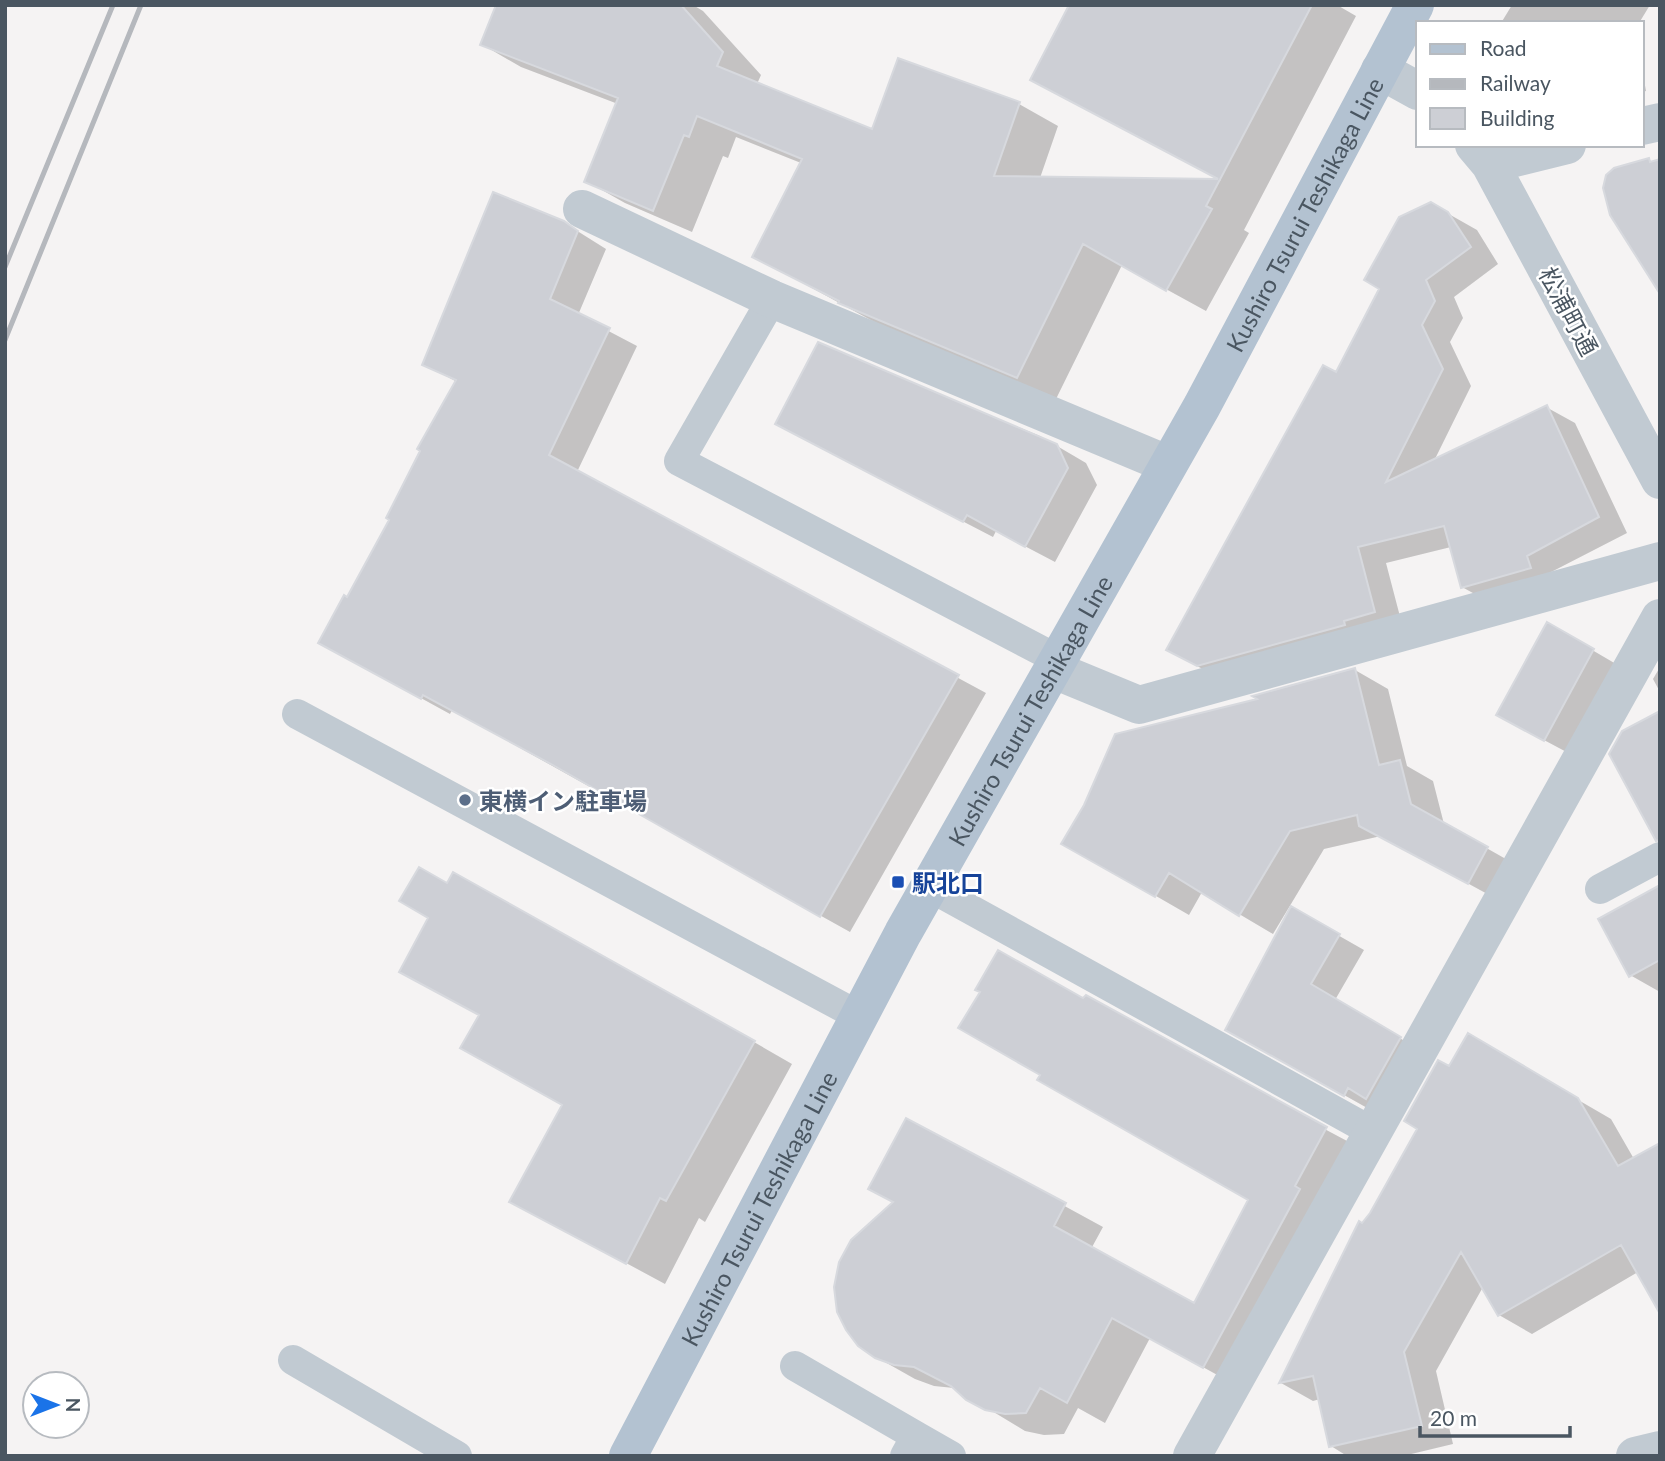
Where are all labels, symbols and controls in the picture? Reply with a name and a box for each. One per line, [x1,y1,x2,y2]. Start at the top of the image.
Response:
legend [1416,21,1644,147]
text: Road [1480,35,1527,60]
text: Railway [1480,70,1551,95]
street label: Kushiro Tsurui Teshikaga Line [1219,72,1389,356]
text: Building [1480,105,1555,130]
street label: 松浦町通 [1534,262,1604,360]
street label: Kushiro Tsurui Teshikaga Line [941,570,1118,851]
place label: 東横イン駐車場 [479,786,647,815]
marker: 東横イン駐車場 [457,792,473,808]
place label: 駅北口 [912,868,984,897]
marker: 駅北口 [890,874,906,890]
street label: Kushiro Tsurui Teshikaga Line [674,1066,842,1351]
north arrow [21,1370,91,1440]
scale bar [1420,1394,1570,1438]
text: N [62,1398,85,1412]
text: 20 m [1430,1405,1477,1430]

